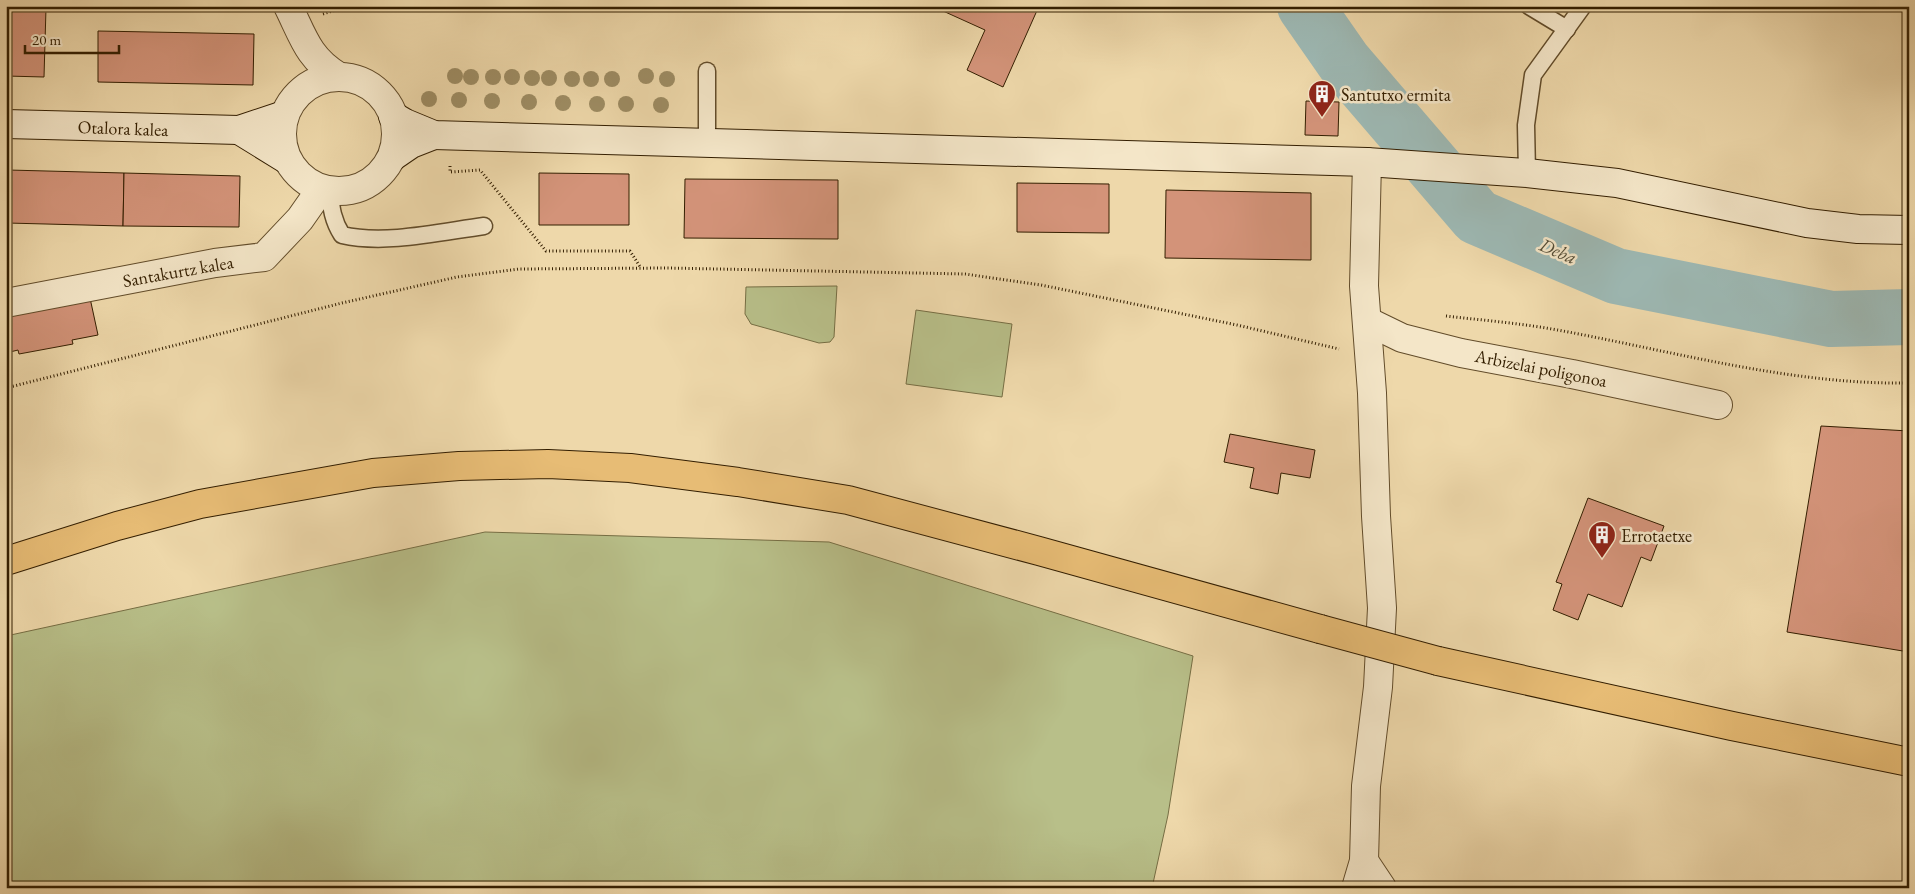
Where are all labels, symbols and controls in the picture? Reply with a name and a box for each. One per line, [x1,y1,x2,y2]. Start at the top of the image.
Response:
scale bar [25,22,119,54]
text: 20 m [32,30,61,49]
building icon: Santutxo ermita [1307,79,1337,118]
place label: Santutxo ermita [1341,83,1452,106]
street label: Otalora kalea [77,115,170,141]
water label: Deba [1535,232,1580,270]
street label: Santakurtz kalea [121,250,236,292]
street label: Arbizelai poligonoa [1472,344,1610,392]
building icon: Errotaetxe [1587,520,1617,559]
place label: Errotaetxe [1621,524,1692,547]

